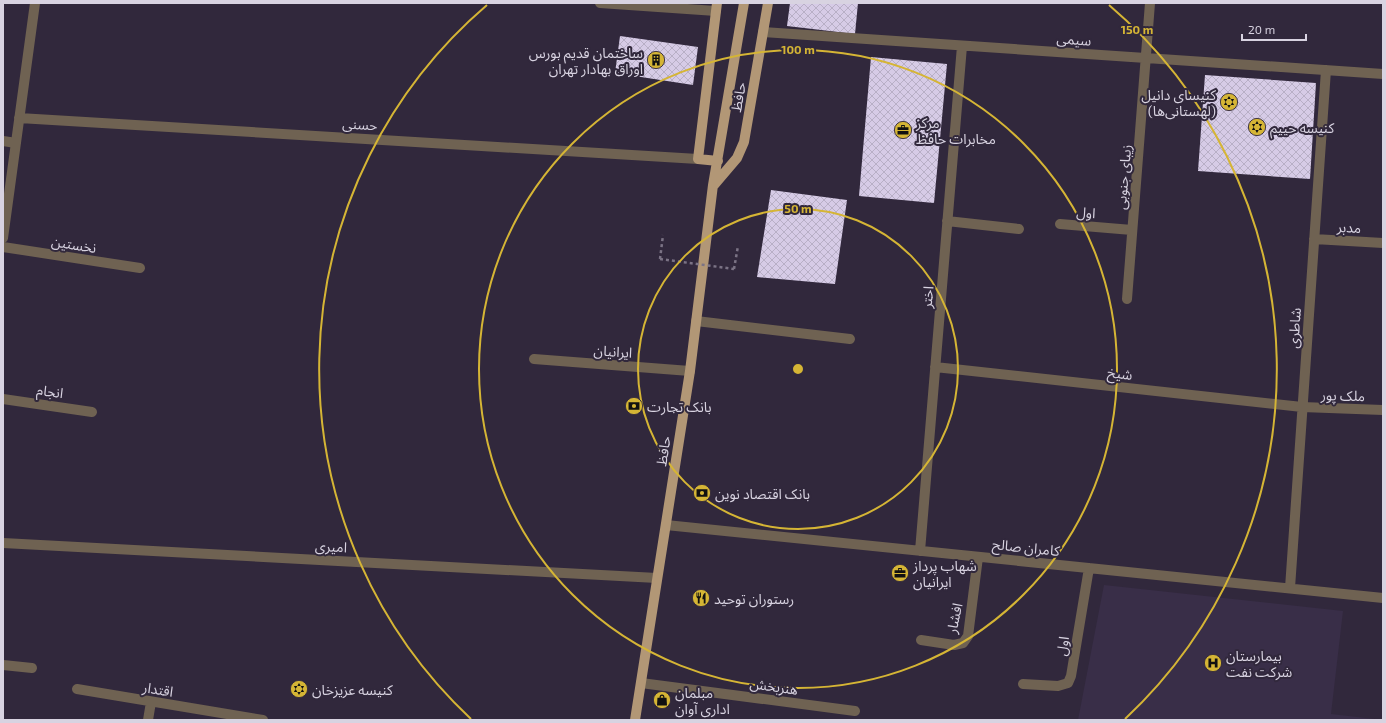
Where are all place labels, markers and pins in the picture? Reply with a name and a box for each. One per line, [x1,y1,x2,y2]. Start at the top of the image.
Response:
place label: ساختمان قدیم بورس اوراق بهادار تهران [529,44,643,78]
building icon: ساختمان قدیم بورس اوراق بهادار تهران [646,50,666,70]
place label: کنیسای دانیل (لهستانی‌ها) [1141,86,1216,120]
synagogue icon: کنیسای دانیل (لهستانی‌ها) [1219,92,1239,112]
place label: مرکز مخابرات حافظ [915,114,996,148]
synagogue icon: کنیسه حییم [1247,117,1267,137]
place label: کنیسه حییم [1270,119,1334,139]
office icon: مرکز مخابرات حافظ [893,120,913,140]
centre of rings [791,362,805,376]
bank icon: بانک تجارت [624,396,644,416]
place label: بانک تجارت [647,398,712,416]
bank icon: بانک اقتصاد نوین [692,483,712,503]
place label: بانک اقتصاد نوین [715,485,810,503]
place label: شهاب پرداز ایرانیان [912,557,977,591]
office icon: شهاب پرداز ایرانیان [890,563,910,583]
restaurant icon: رستوران توحید [691,588,711,608]
place label: رستوران توحید [714,590,794,608]
place label: بیمارستان شرکت نفت [1226,647,1292,681]
hospital icon: بیمارستان شرکت نفت [1203,653,1223,673]
synagogue icon: کنیسه عزیزخان [289,679,309,699]
place label: کنیسه عزیزخان [312,681,393,699]
place label: مبلمان اداری آوان [675,684,730,718]
shop icon: مبلمان اداری آوان [652,690,672,710]

